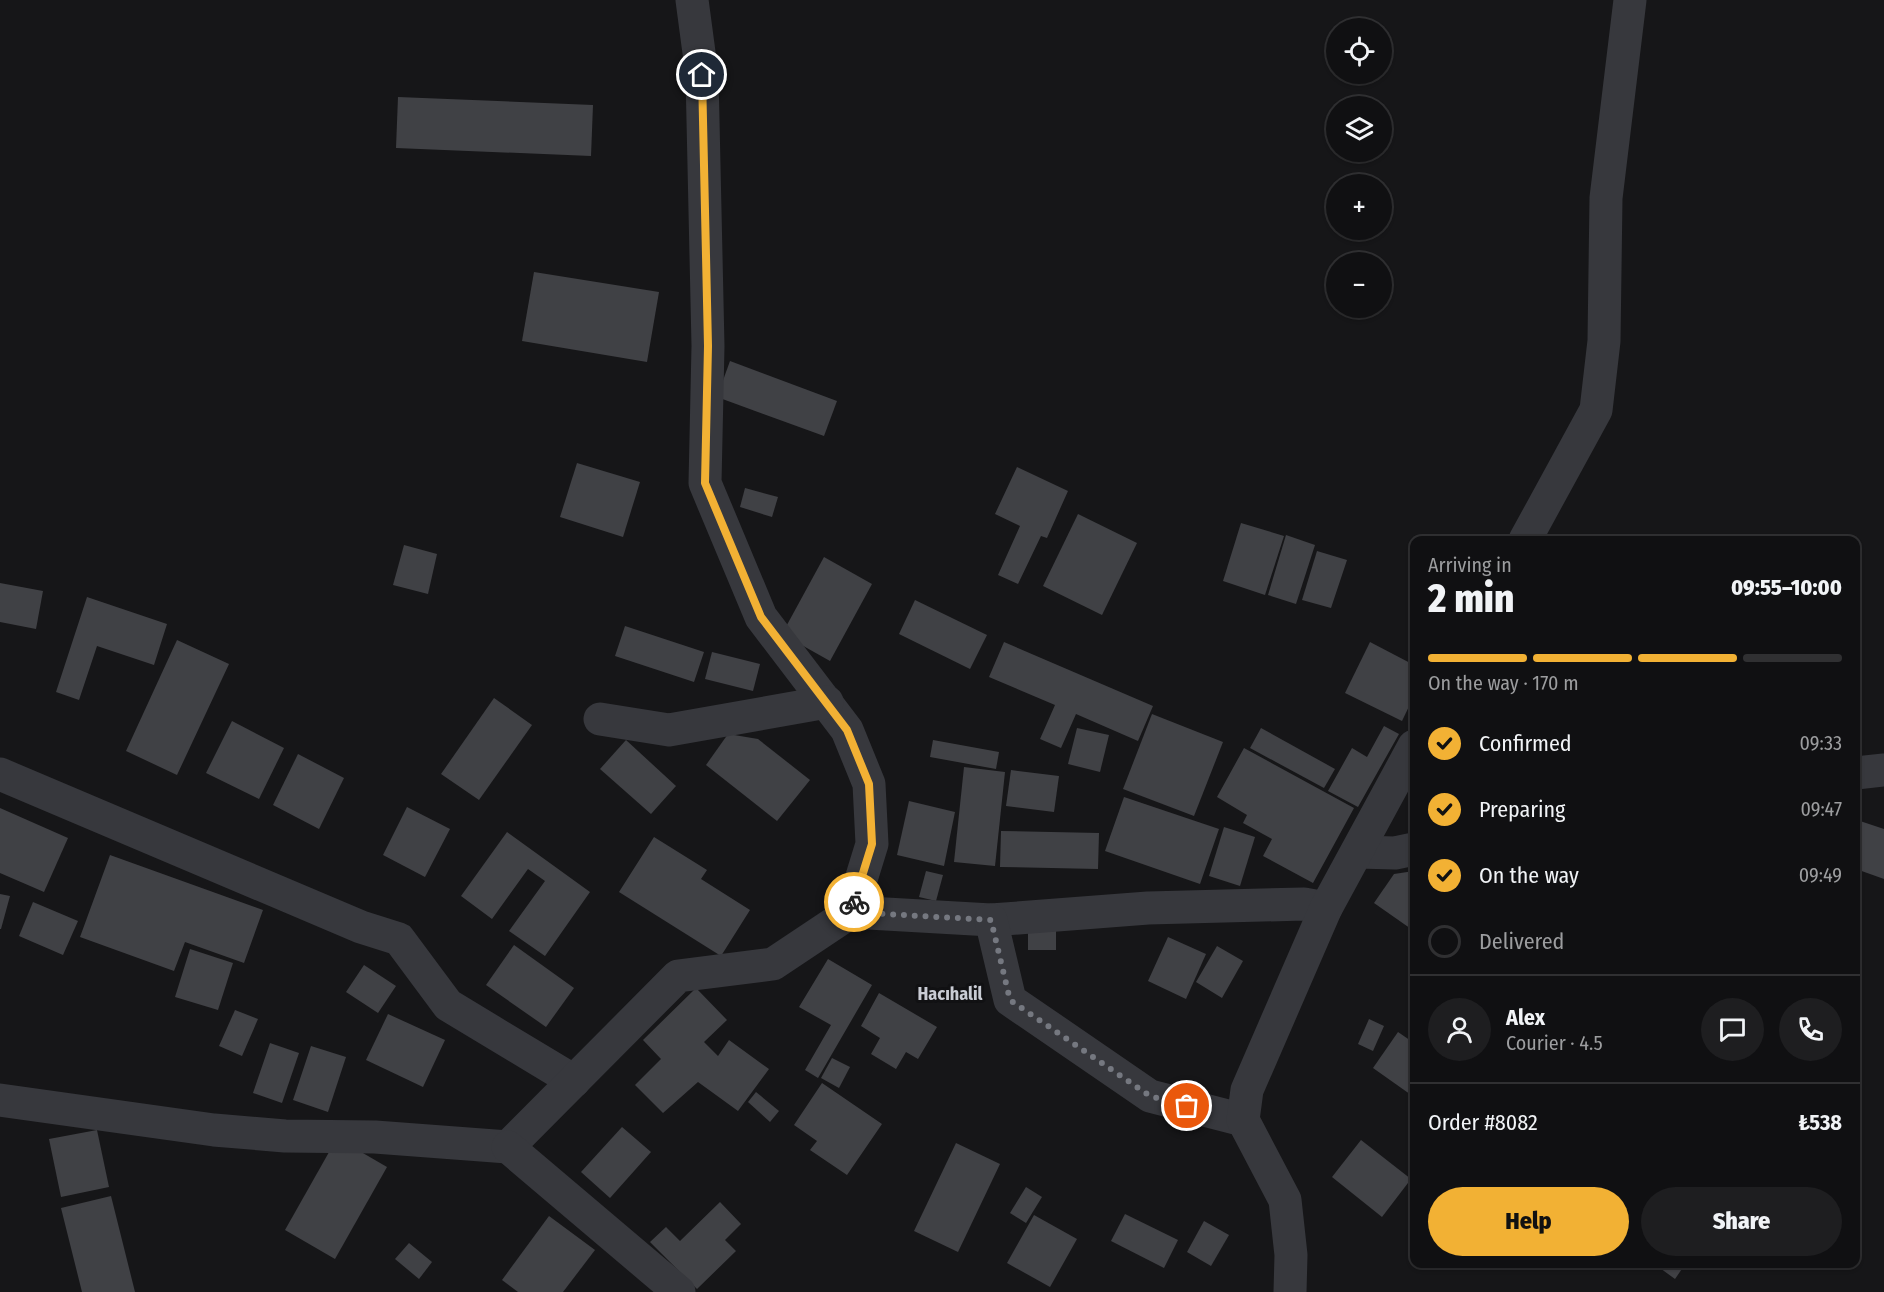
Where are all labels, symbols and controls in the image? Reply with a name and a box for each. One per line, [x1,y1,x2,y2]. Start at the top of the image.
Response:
map controls [1326,18,1392,318]
button: locate [1326,18,1392,84]
pin [676,49,727,100]
icon: home [685,58,718,91]
button: layers [1326,96,1392,162]
button: + [1326,174,1392,240]
button: − [1326,252,1392,318]
text: Arriving in [1428,553,1512,577]
text: 09:55–10:00 [1731,574,1842,601]
text: 2 min [1428,576,1514,622]
text: On the way · 170 m [1428,671,1579,695]
icon: check [1428,727,1461,760]
text: Confirmed [1479,730,1572,757]
text: 09:33 [1800,731,1842,755]
icon: check [1428,793,1461,826]
text: Preparing [1479,796,1565,823]
text: 09:47 [1800,797,1842,821]
icon: check [1428,859,1461,892]
text: On the way [1479,862,1579,889]
text: 09:49 [1799,863,1842,887]
courier [824,872,884,932]
icon: bike [838,886,871,919]
text: Delivered [1479,928,1564,955]
district label: Hacıhalil [918,983,983,1005]
button: person [1428,998,1491,1061]
button: chat [1701,998,1764,1061]
button: phone [1779,998,1842,1061]
text: Alex [1506,1004,1545,1031]
text: Courier · 4.5 [1506,1031,1603,1055]
pin [1161,1080,1212,1131]
icon: bag [1170,1089,1203,1122]
text: Order #8082 [1428,1109,1538,1136]
text: ₺538 [1798,1109,1842,1136]
button: Help [1428,1187,1629,1256]
button: Share [1641,1187,1842,1256]

